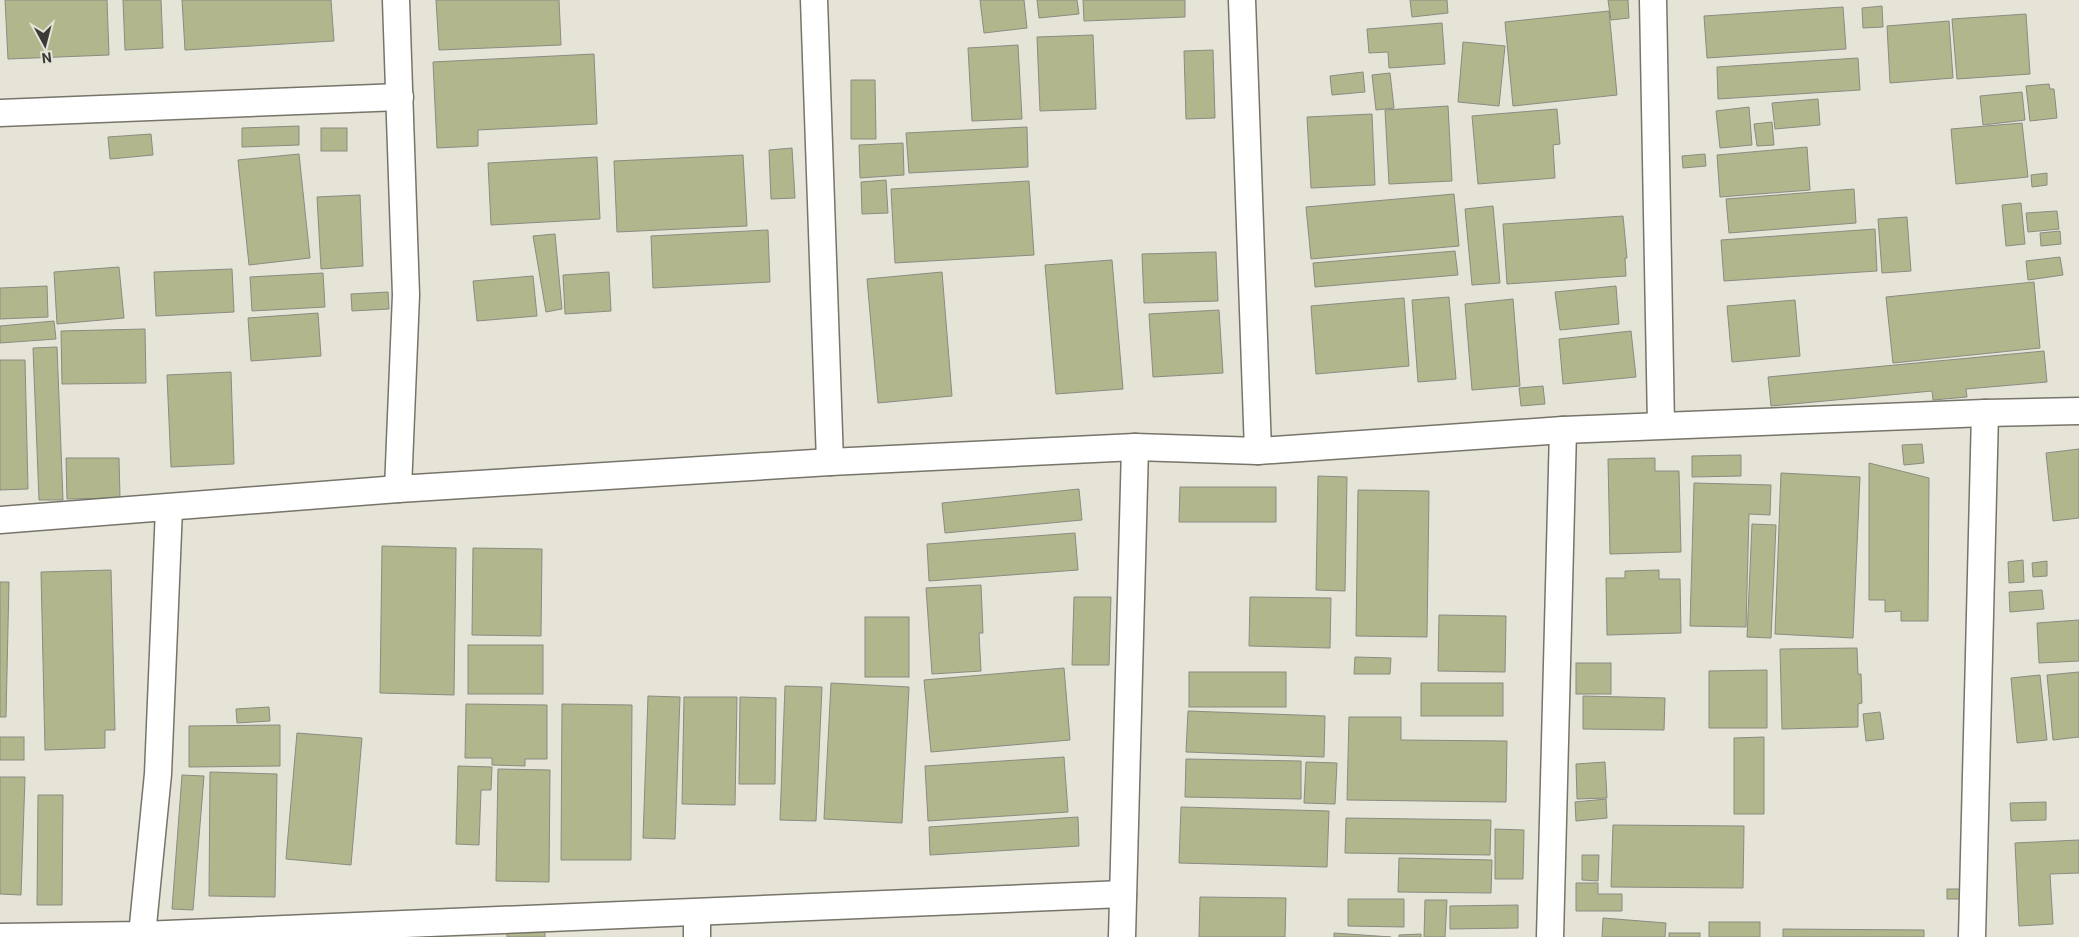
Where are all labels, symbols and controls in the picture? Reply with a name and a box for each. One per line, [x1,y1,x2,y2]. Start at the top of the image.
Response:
north arrow [20,20,70,70]
text: N [41,49,52,66]

